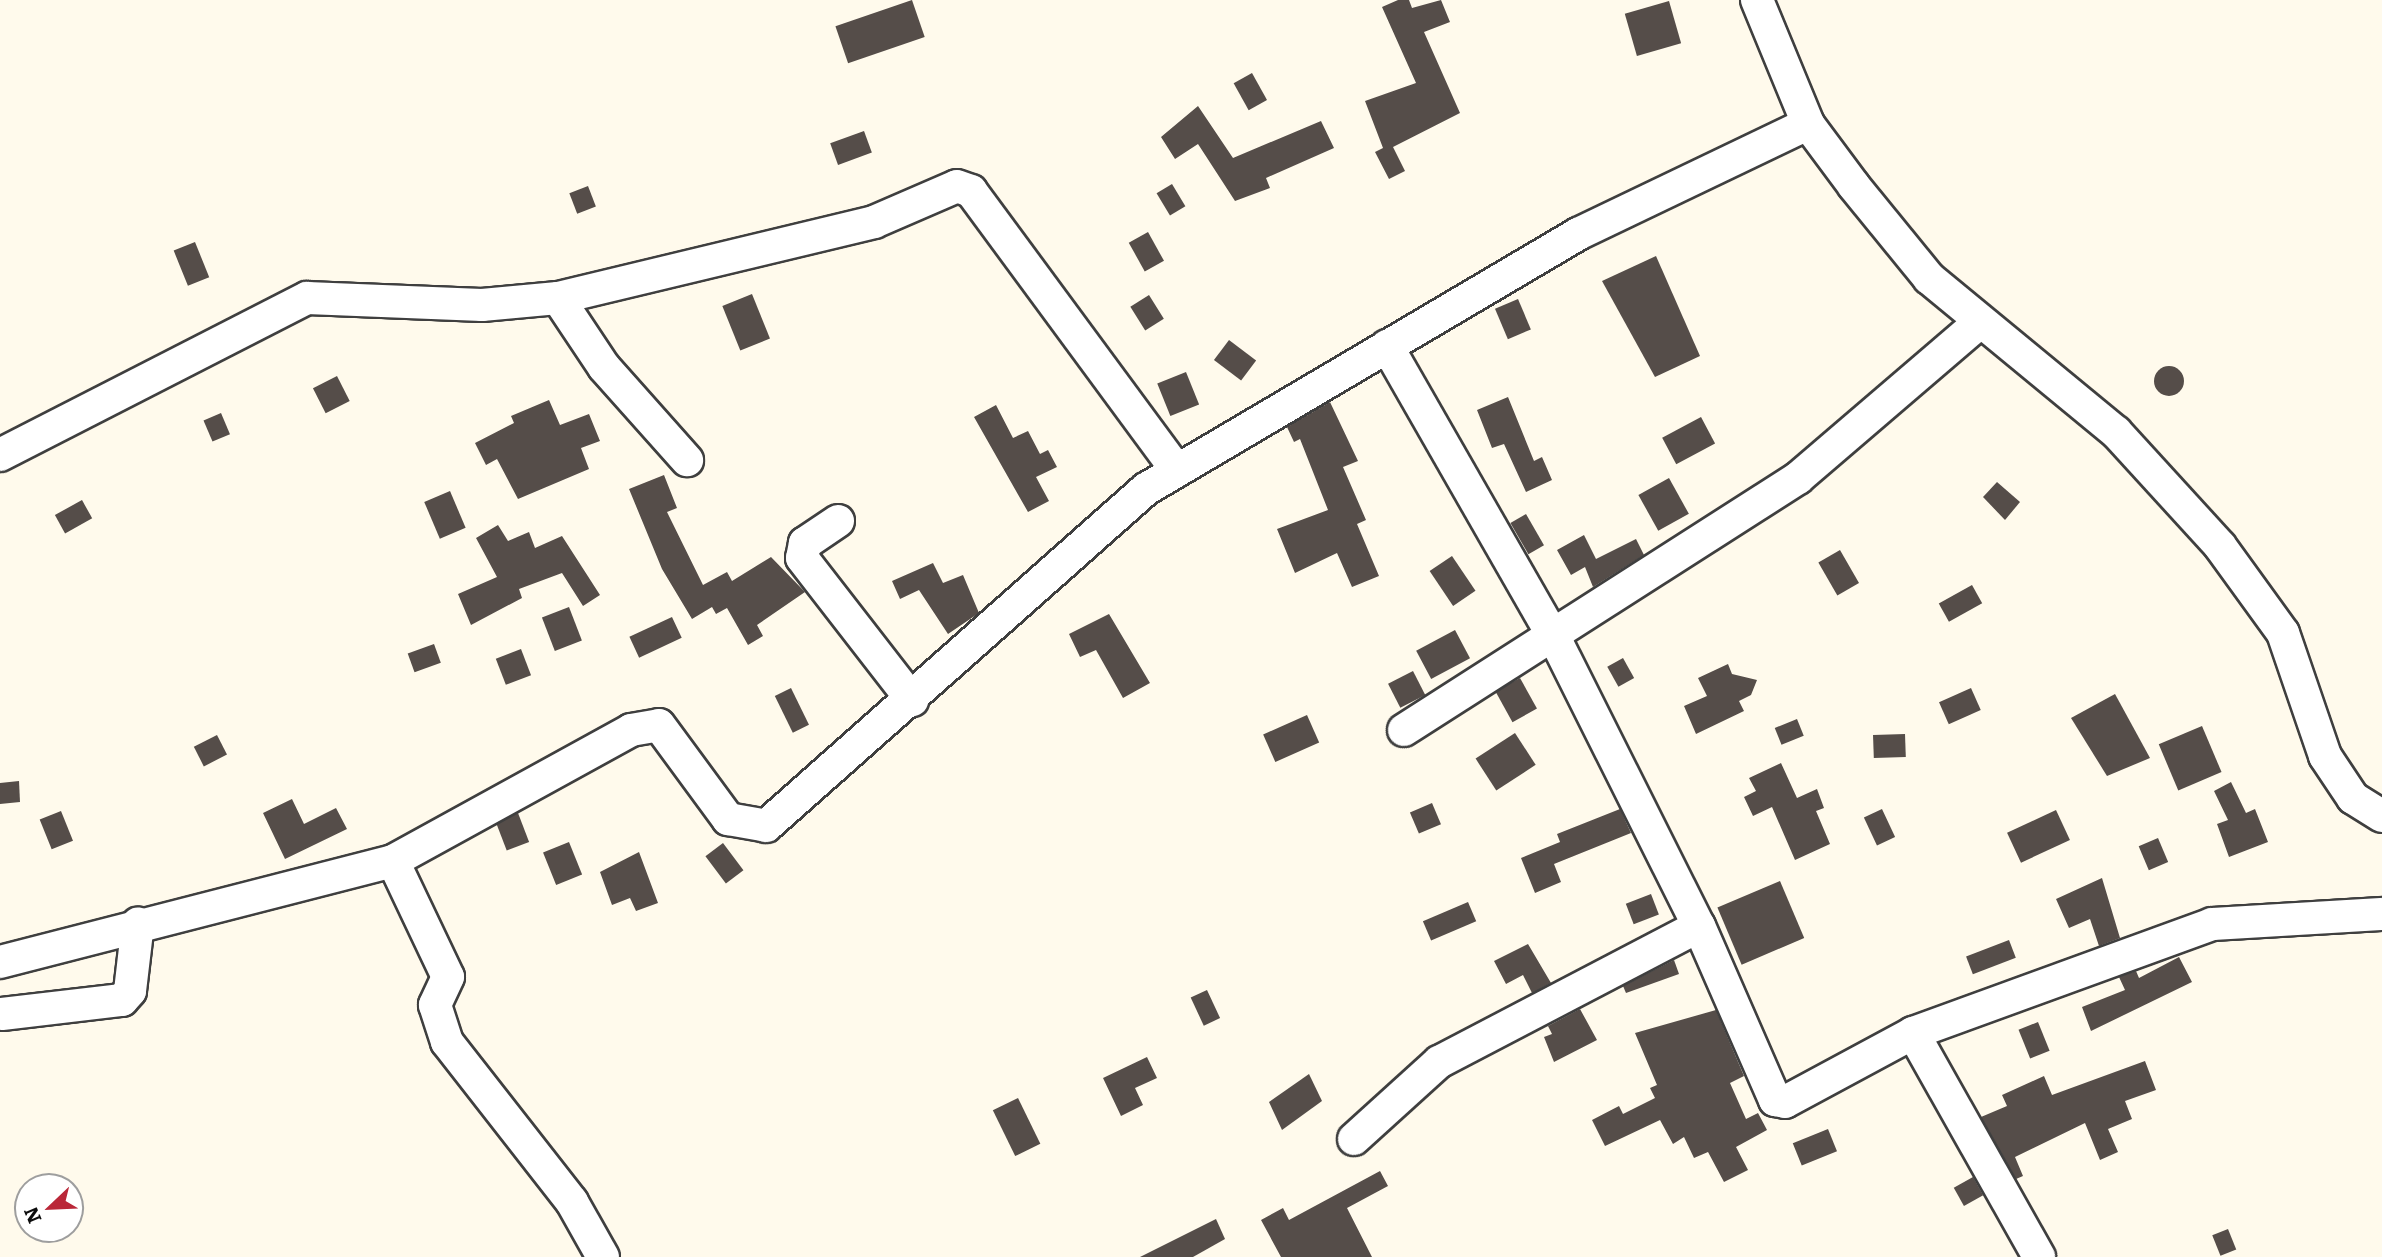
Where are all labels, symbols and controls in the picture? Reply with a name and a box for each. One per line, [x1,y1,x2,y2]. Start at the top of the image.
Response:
north arrow [14,1173,84,1243]
text: N [16,1203,48,1228]

